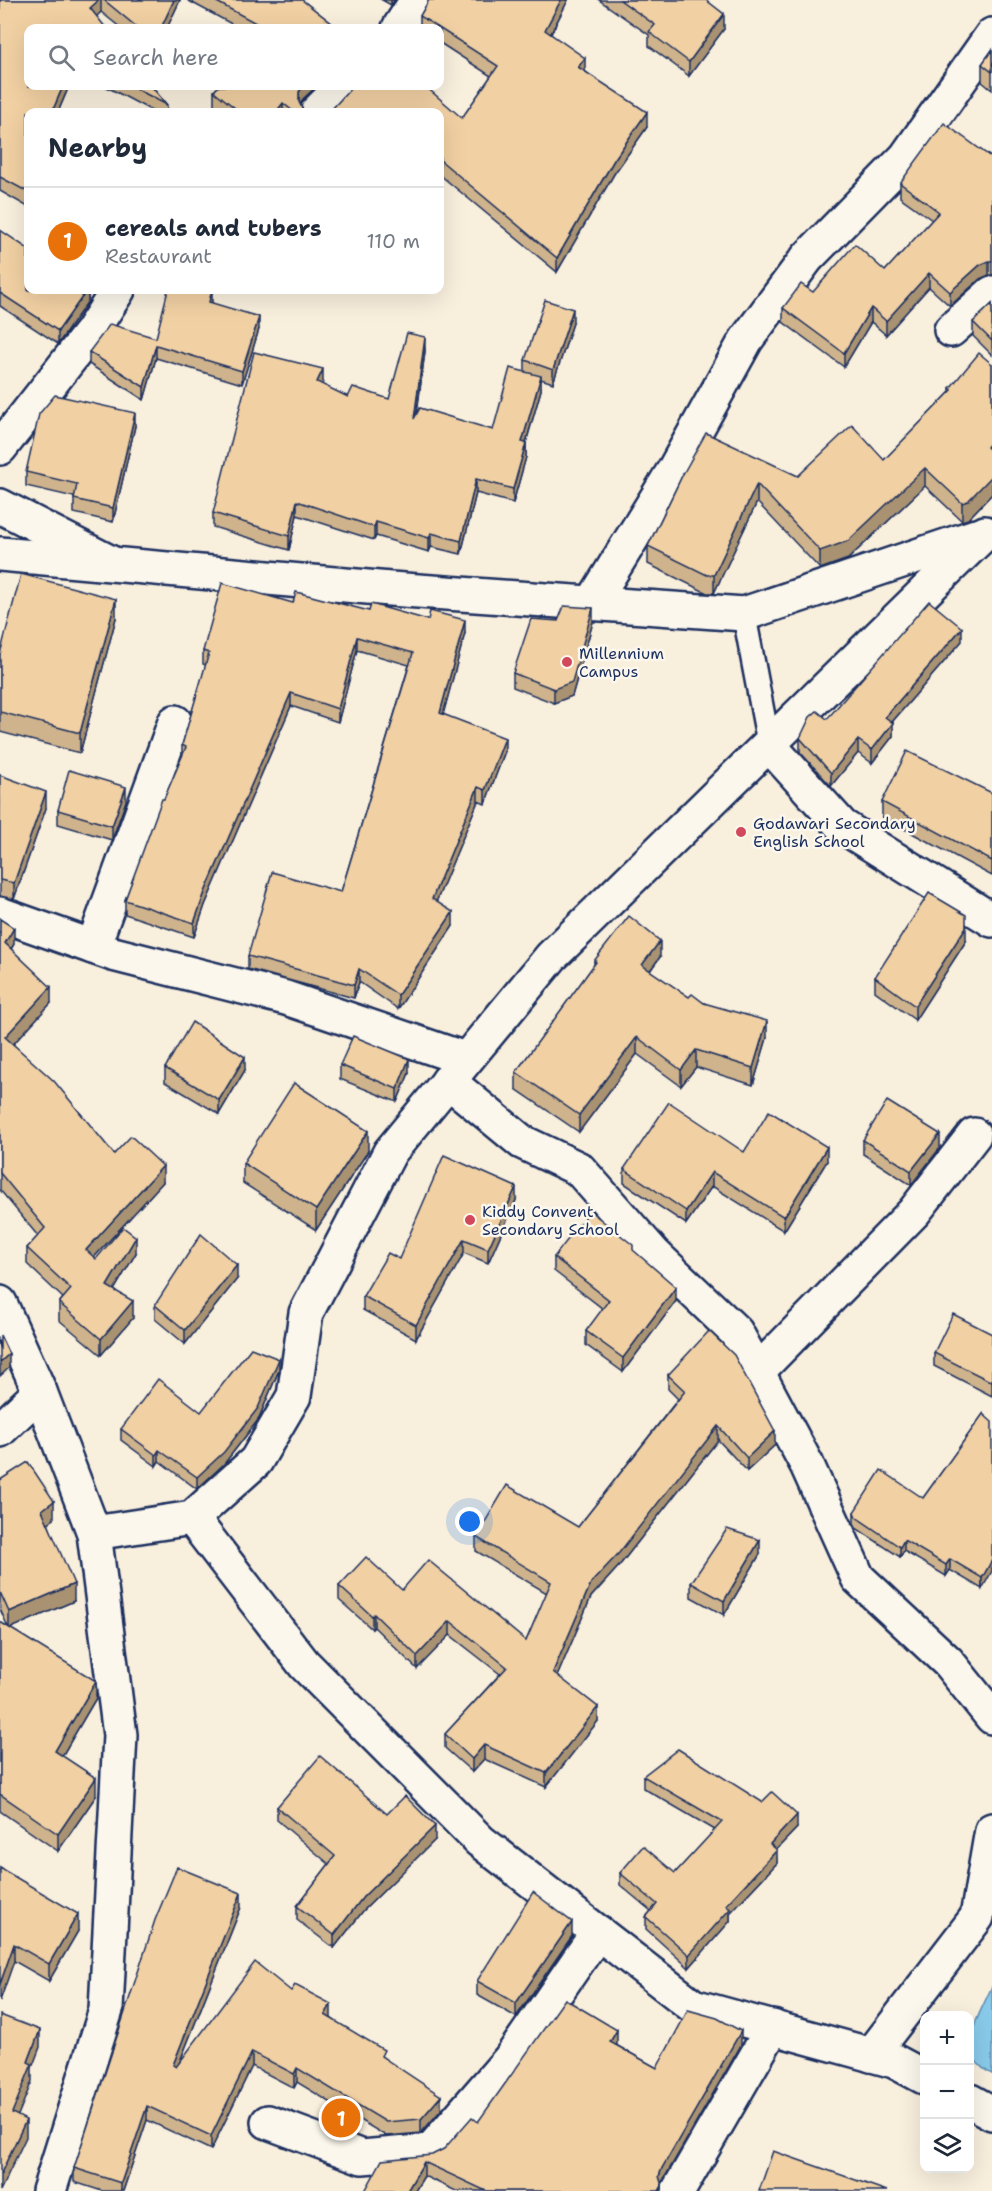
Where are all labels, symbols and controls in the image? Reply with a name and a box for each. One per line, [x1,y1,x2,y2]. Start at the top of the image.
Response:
search box [24,24,444,90]
icon: search [45,41,78,74]
text: Search here [93,43,219,72]
text: Nearby [48,130,147,165]
text: cereals and tubers [105,214,322,243]
text: 1 [63,228,72,254]
text: 110 m [366,228,420,254]
text: Restaurant [105,243,212,269]
place label: Millennium Campus [579,643,664,682]
marker: Millennium Campus [560,655,574,669]
place label: Godawari Secondary English School [753,813,916,852]
marker: Godawari Secondary English School [734,825,748,839]
place label: Kiddy Convent Secondary School [482,1201,619,1240]
marker: Kiddy Convent Secondary School [463,1213,477,1227]
your location [455,1507,484,1536]
map controls [920,2011,974,2173]
button: + [920,2011,974,2065]
button: − [920,2065,974,2119]
pin: 1 [322,2096,360,2140]
button: layers [920,2119,974,2173]

